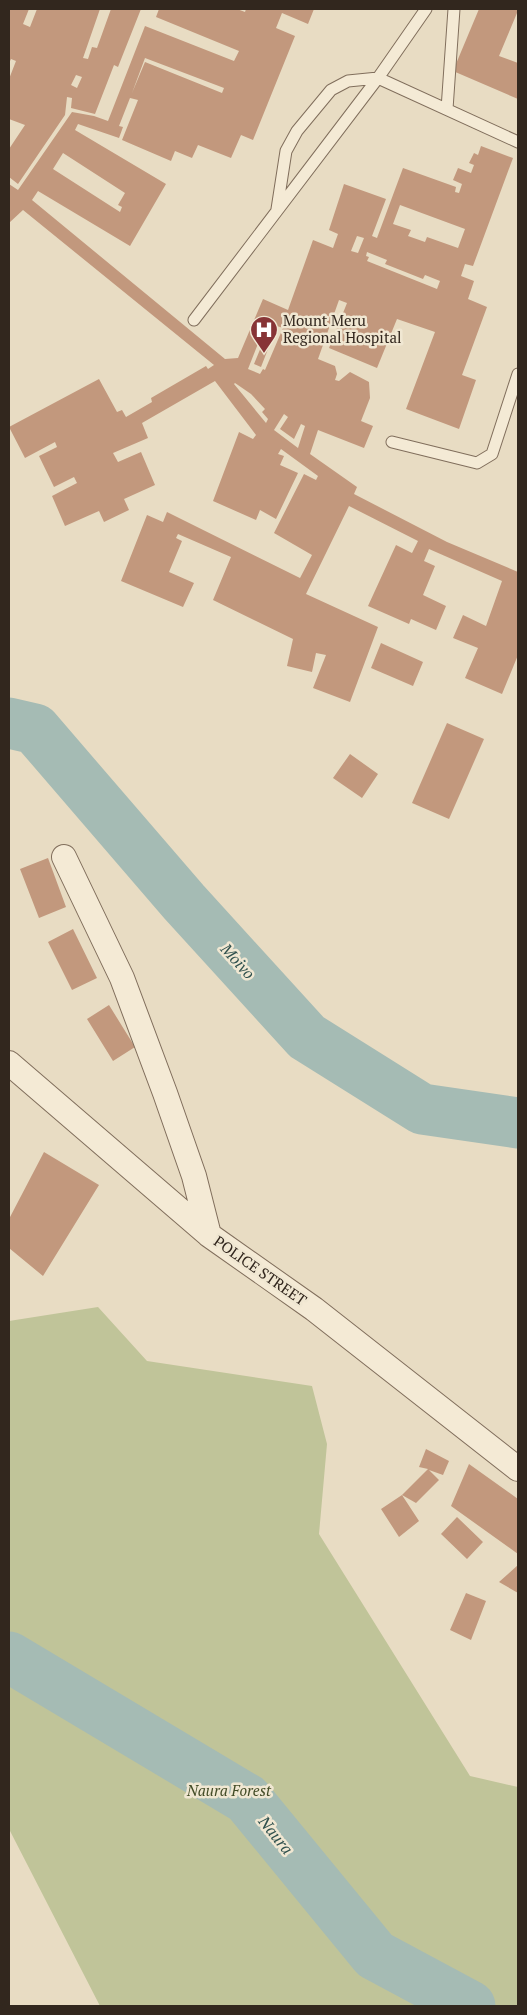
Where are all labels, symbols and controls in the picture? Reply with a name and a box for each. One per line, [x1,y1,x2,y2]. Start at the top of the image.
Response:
place label: Mount Meru Regional Hospital [283,310,402,347]
hospital icon: Mount Meru Regional Hospital [249,315,279,354]
water label: Moivo [215,938,260,984]
street label: POLICE STREET [210,1231,311,1310]
park label: Naura Forest [186,1780,272,1800]
water label: Naura [253,1810,298,1859]

